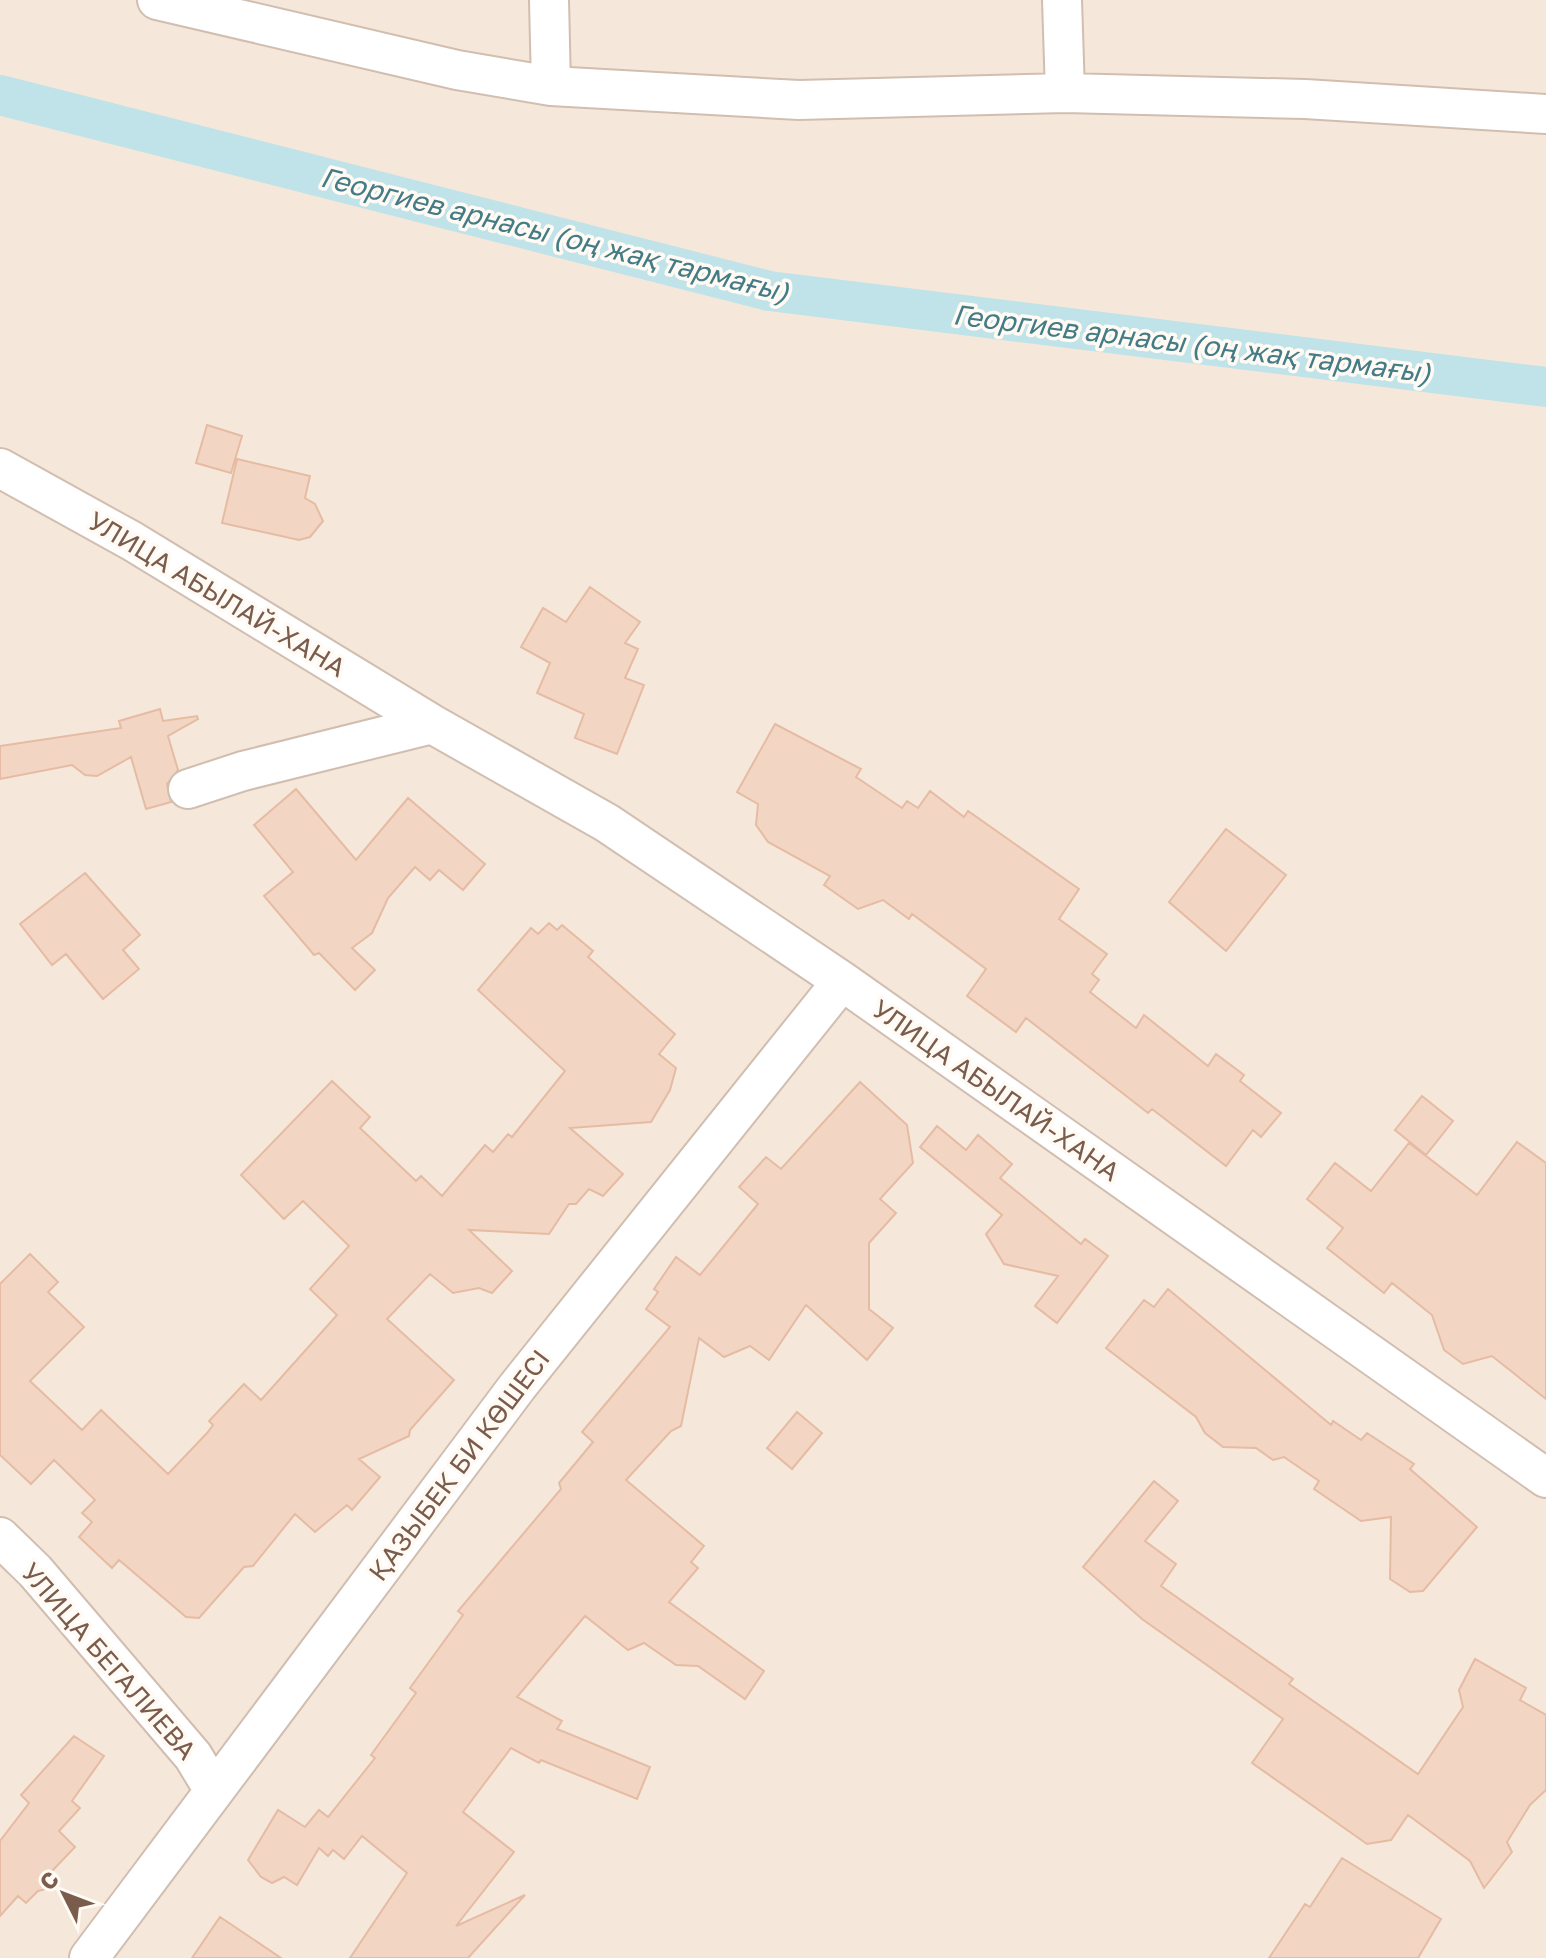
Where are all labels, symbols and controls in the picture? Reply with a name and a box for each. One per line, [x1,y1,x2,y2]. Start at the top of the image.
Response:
water label: Георгиев арнасы (оң жақ тармағы) [318,160,793,308]
water label: Георгиев арнасы (оң жақ тармағы) [951,297,1433,389]
street label: УЛИЦА АБЫЛАЙ-ХАНА [83,505,351,683]
street label: УЛИЦА АБЫЛАЙ-ХАНА [866,993,1126,1187]
street label: ҚАЗЫБЕК БИ КӨШЕСІ [362,1343,556,1587]
street label: УЛИЦА БЕГАЛИЕВА [15,1556,203,1766]
north arrow [24,1854,104,1934]
text: С [34,1865,64,1895]

